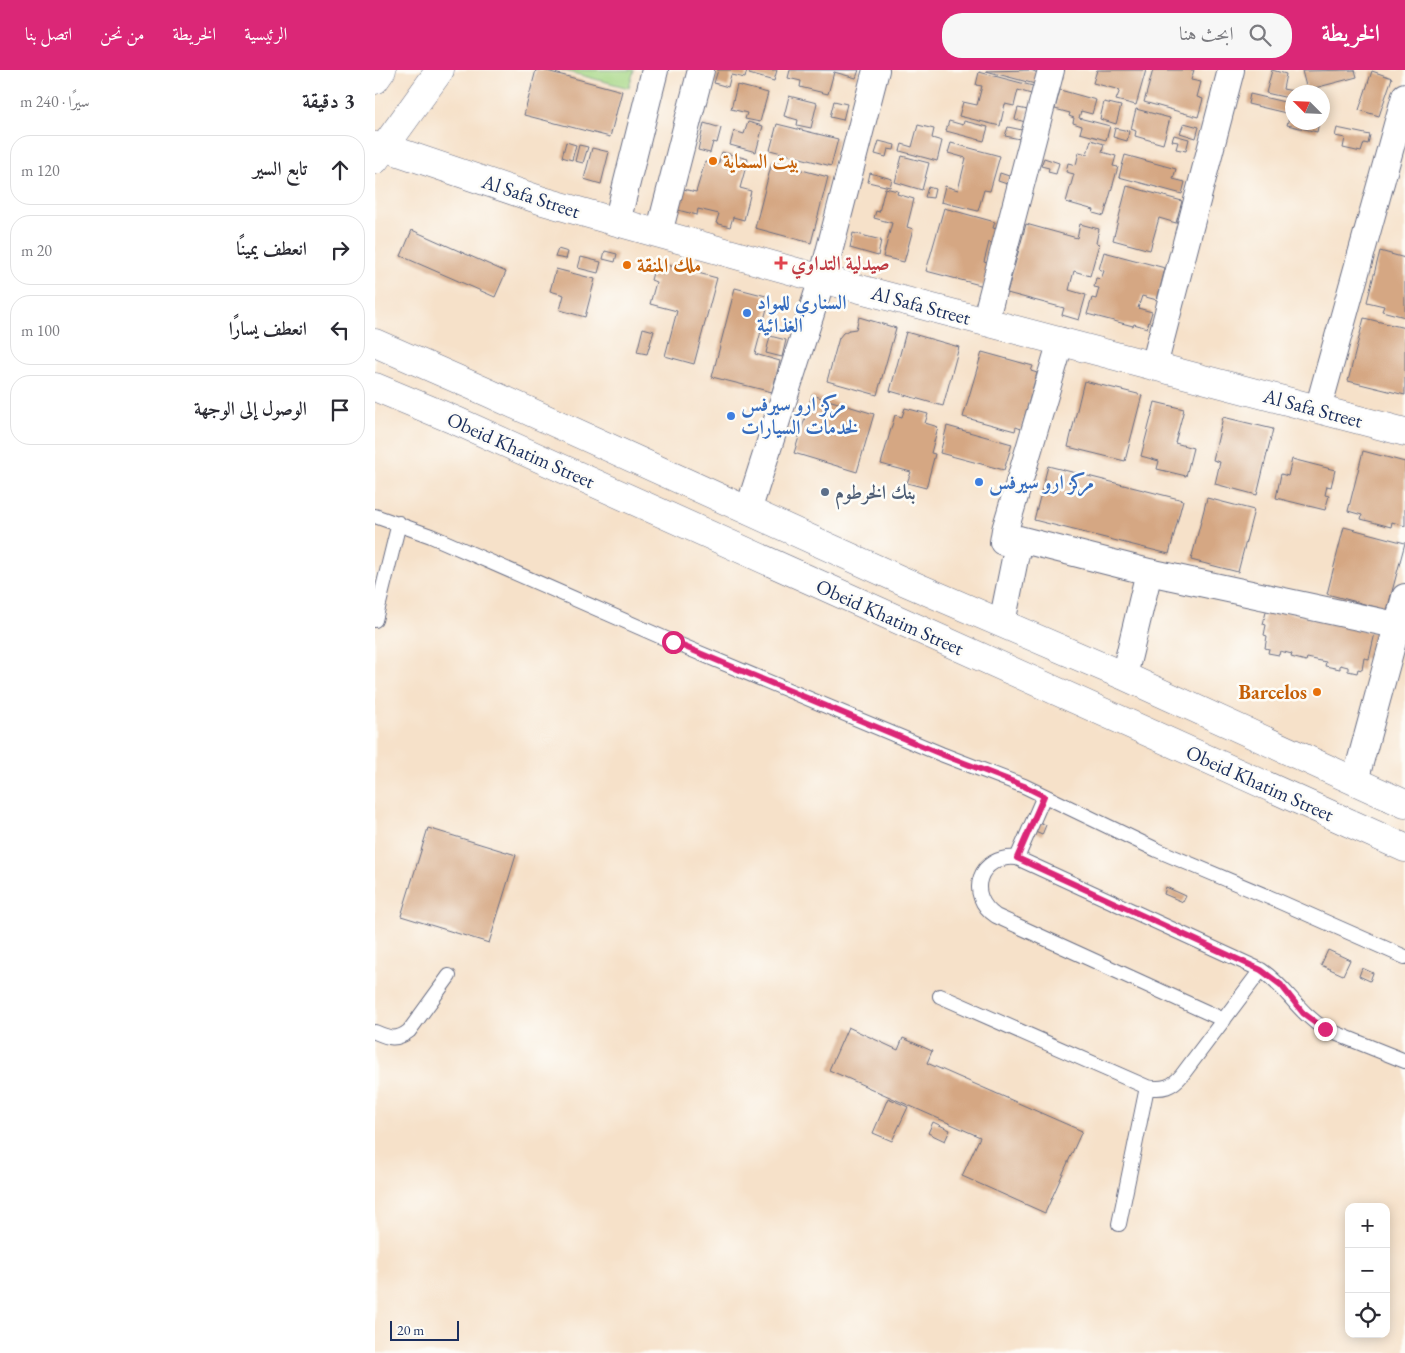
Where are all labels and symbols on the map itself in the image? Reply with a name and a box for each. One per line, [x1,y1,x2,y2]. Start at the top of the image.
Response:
north arrow [1285,85,1330,130]
place label: بيت السماية [723,148,799,174]
marker: بيت السماية [707,155,719,167]
street label: Al Safa Street [478,168,584,224]
place label: صيدلية التداوي [791,250,890,280]
place label: ملك المنقة [637,252,701,278]
marker: صيدلية التداوي [775,257,787,269]
marker: ملك المنقة [621,259,633,271]
street label: Al Safa Street [868,279,974,331]
place label: السناري للمواد الغذائية [757,289,847,338]
marker: السناري للمواد الغذائية [741,307,753,319]
street label: Al Safa Street [1260,382,1366,434]
place label: مركز ارو سيرفس لخدمات السيارات [741,391,859,440]
street label: Obeid Khatim Street [443,406,600,494]
marker: مركز ارو سيرفس لخدمات السيارات [725,410,737,422]
place label: مركز ارو سيرفس [989,469,1094,497]
marker: مركز ارو سيرفس [973,476,985,488]
place label: بنك الخرطوم [835,479,916,510]
marker: بنك الخرطوم [819,486,831,498]
street label: Obeid Khatim Street [812,573,969,661]
route start [662,631,685,654]
place label: Barcelos [1239,679,1307,705]
marker: Barcelos [1311,686,1323,698]
street label: Obeid Khatim Street [1182,739,1339,827]
route end [1314,1018,1337,1041]
scale bar [390,1318,459,1341]

